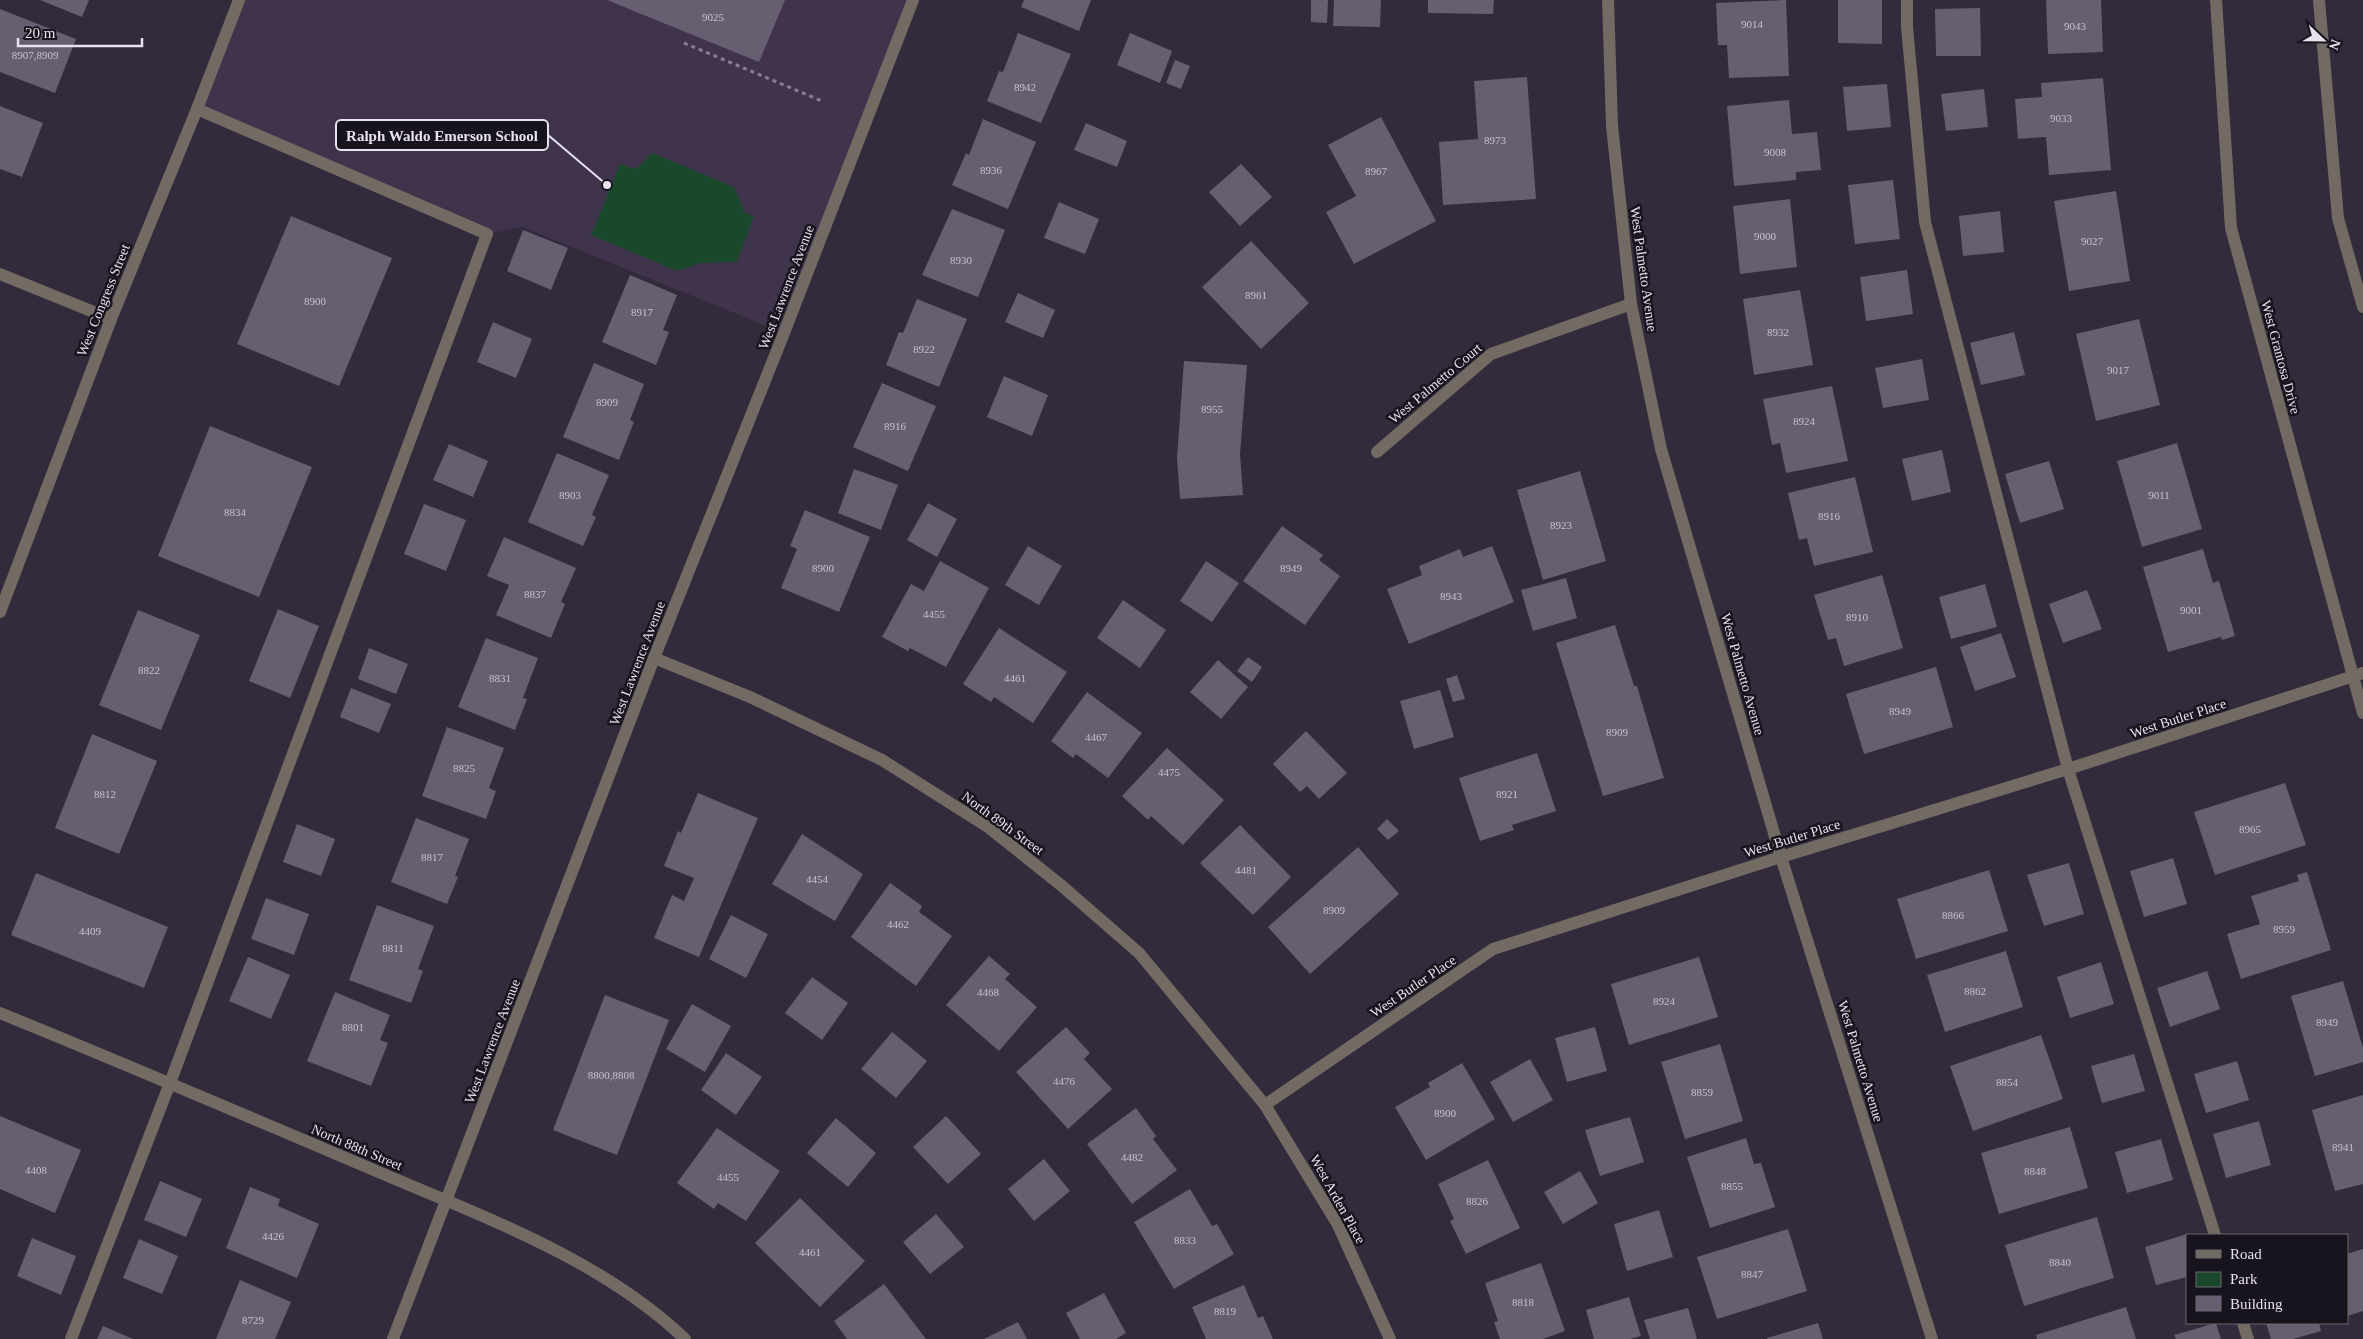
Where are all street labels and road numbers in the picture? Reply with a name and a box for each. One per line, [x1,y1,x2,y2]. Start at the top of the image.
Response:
street label: West Palmetto Avenue [1627,206,1660,333]
street label: West Lawrence Avenue [756,223,817,351]
street label: West Congress Street [74,242,133,358]
street label: West Grantosa Drive [2258,299,2303,416]
street label: West Palmetto Court [1386,340,1485,427]
street label: West Lawrence Avenue [607,599,668,727]
street label: West Palmetto Avenue [1718,611,1767,737]
street label: West Butler Place [2128,696,2228,741]
street label: North 89th Street [959,789,1047,858]
street label: West Butler Place [1742,817,1842,860]
street label: West Butler Place [1368,952,1459,1021]
street label: West Lawrence Avenue [462,977,523,1105]
street label: West Palmetto Avenue [1835,999,1886,1124]
street label: North 88th Street [309,1122,405,1173]
street label: West Arden Place [1307,1152,1368,1246]

